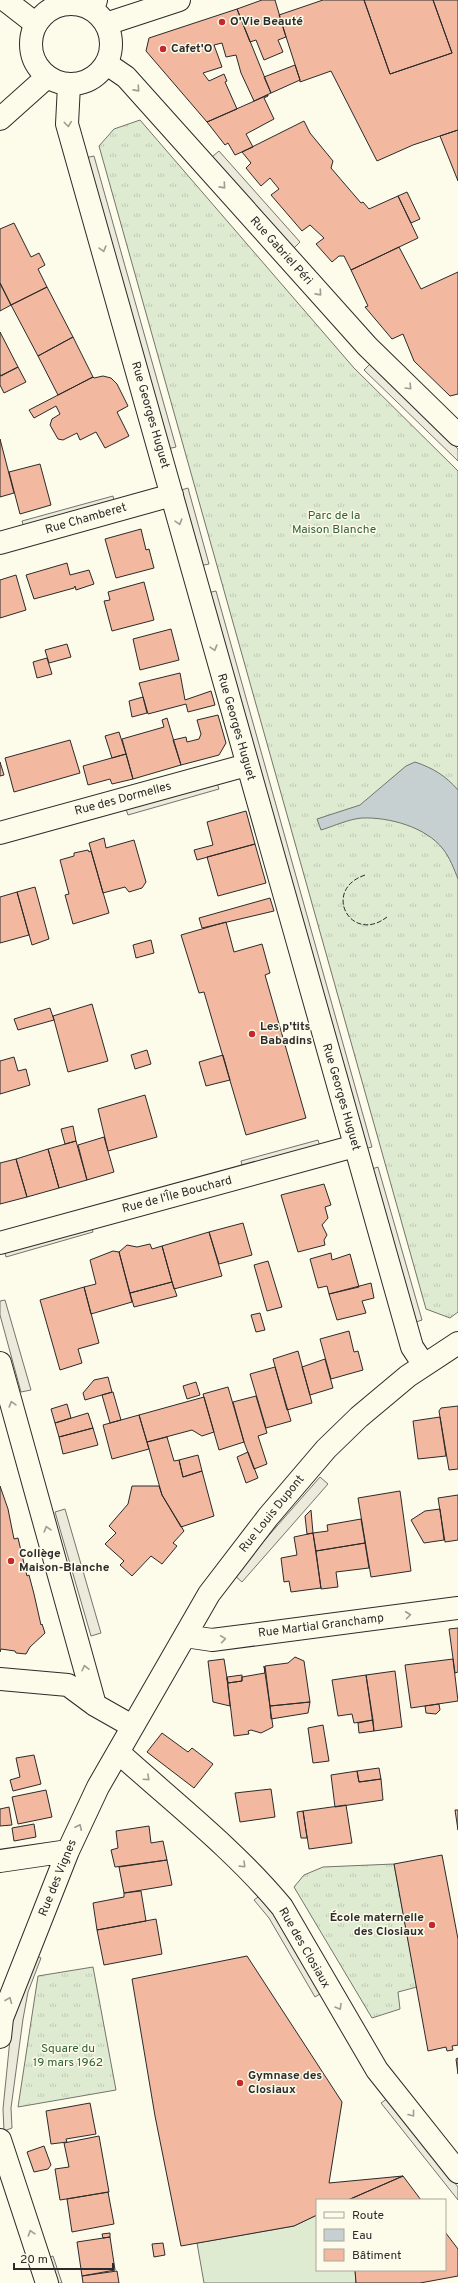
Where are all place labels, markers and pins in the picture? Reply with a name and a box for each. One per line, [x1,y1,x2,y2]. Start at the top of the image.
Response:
place label: O'Vie Beauté [230,14,303,30]
marker: O'Vie Beauté [217,17,227,27]
place label: Cafet'O [171,41,212,57]
marker: Cafet'O [158,44,168,54]
place label: Les p'tits Babadins [260,1019,312,1049]
marker: Les p'tits Babadins [247,1029,257,1039]
place label: Collège Maison-Blanche [19,1546,110,1576]
marker: Collège Maison-Blanche [6,1556,16,1566]
place label: École maternelle des Closiaux [330,1910,424,1940]
marker: École maternelle des Closiaux [427,1920,437,1930]
place label: Gymnase des Closiaux [248,2068,322,2098]
marker: Gymnase des Closiaux [235,2078,245,2088]

